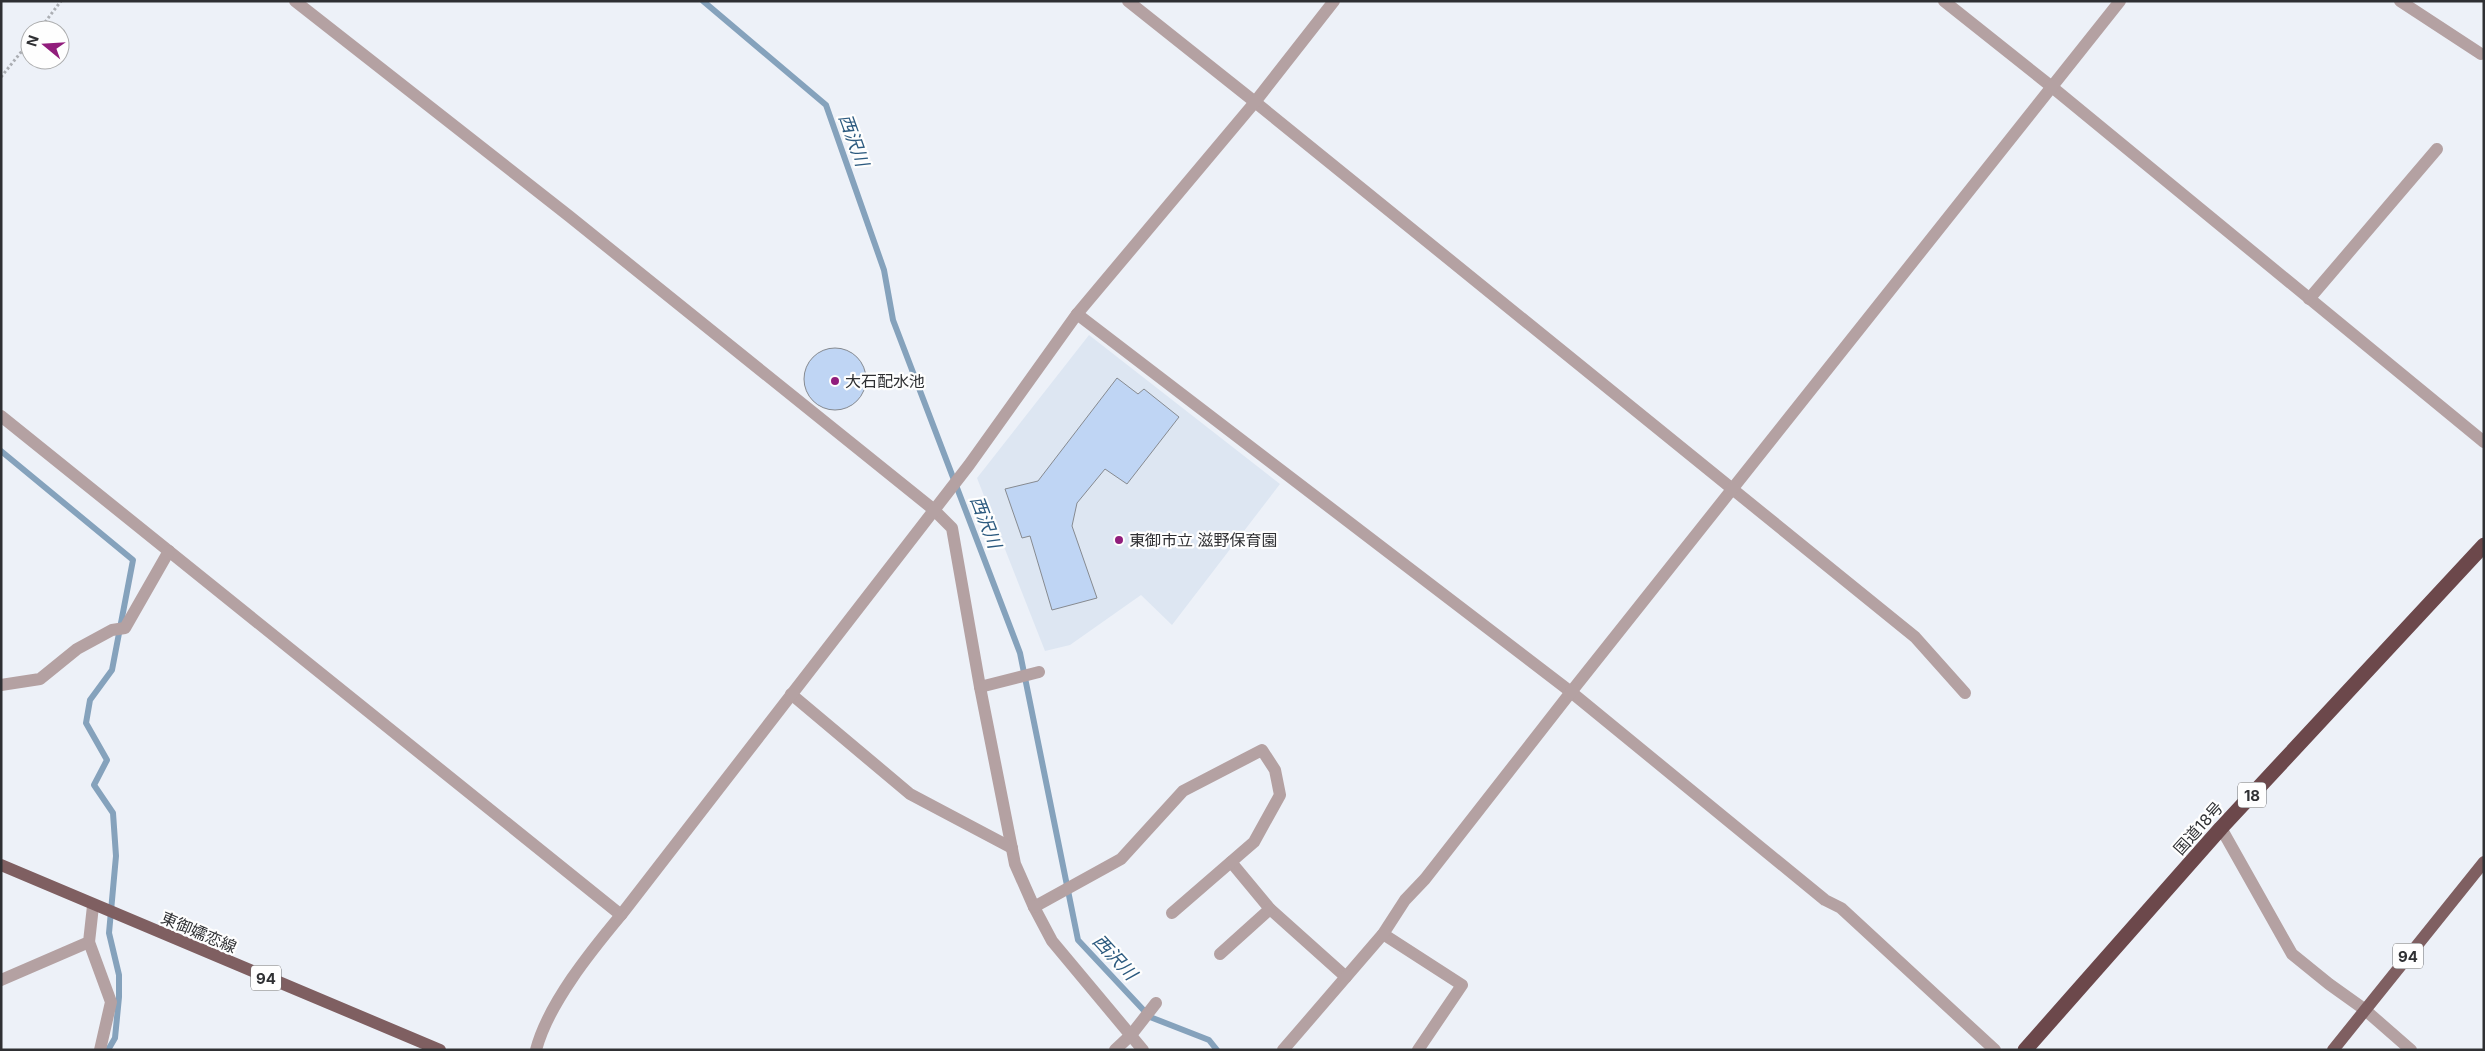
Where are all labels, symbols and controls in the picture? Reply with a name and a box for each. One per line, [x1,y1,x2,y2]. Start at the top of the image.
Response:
north arrow [20,20,70,70]
text: N [22,33,42,49]
water label: 西沢川 [835,111,874,171]
place label: 大石配水池 [845,371,925,391]
marker: 大石配水池 [829,375,841,387]
water label: 西沢川 [967,493,1006,553]
place label: 東御市立 滋野保育園 [1129,530,1278,550]
marker: 東御市立 滋野保育園 [1113,534,1125,546]
road number: 18 [2238,782,2266,808]
street label: 国道18号 [2169,797,2227,859]
street label: 東御嬬恋線 [158,907,240,957]
water label: 西沢川 [1089,930,1142,985]
road number: 94 [2393,944,2423,968]
road number: 94 [251,966,281,990]

